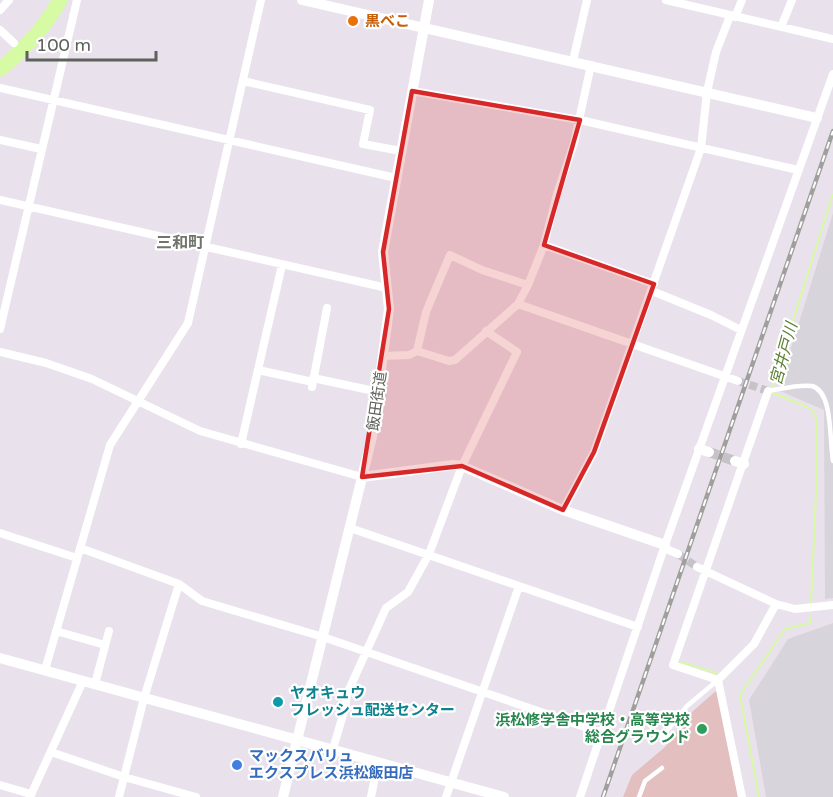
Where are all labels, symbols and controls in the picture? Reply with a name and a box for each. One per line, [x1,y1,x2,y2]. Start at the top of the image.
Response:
place label: 黒べこ [365,12,410,30]
marker: 黒べこ [346,14,360,28]
scale bar [27,24,156,62]
text: 100 m [36,34,91,56]
district label: 三和町 [156,233,204,253]
water label: 宮井戸川 [766,319,802,388]
street label: 飯田街道 [364,370,390,432]
place label: ヤオキュウ フレッシュ配送センター [290,684,455,719]
marker: ヤオキュウ フレッシュ配送センター [271,695,285,709]
place label: 浜松修学舎中学校・高等学校 総合グラウンド [495,711,690,746]
marker: 浜松修学舎中学校・高等学校 総合グラウンド [695,722,709,736]
place label: マックスバリュ エクスプレス浜松飯田店 [249,747,414,782]
marker: マックスバリュ エクスプレス浜松飯田店 [230,758,244,772]

